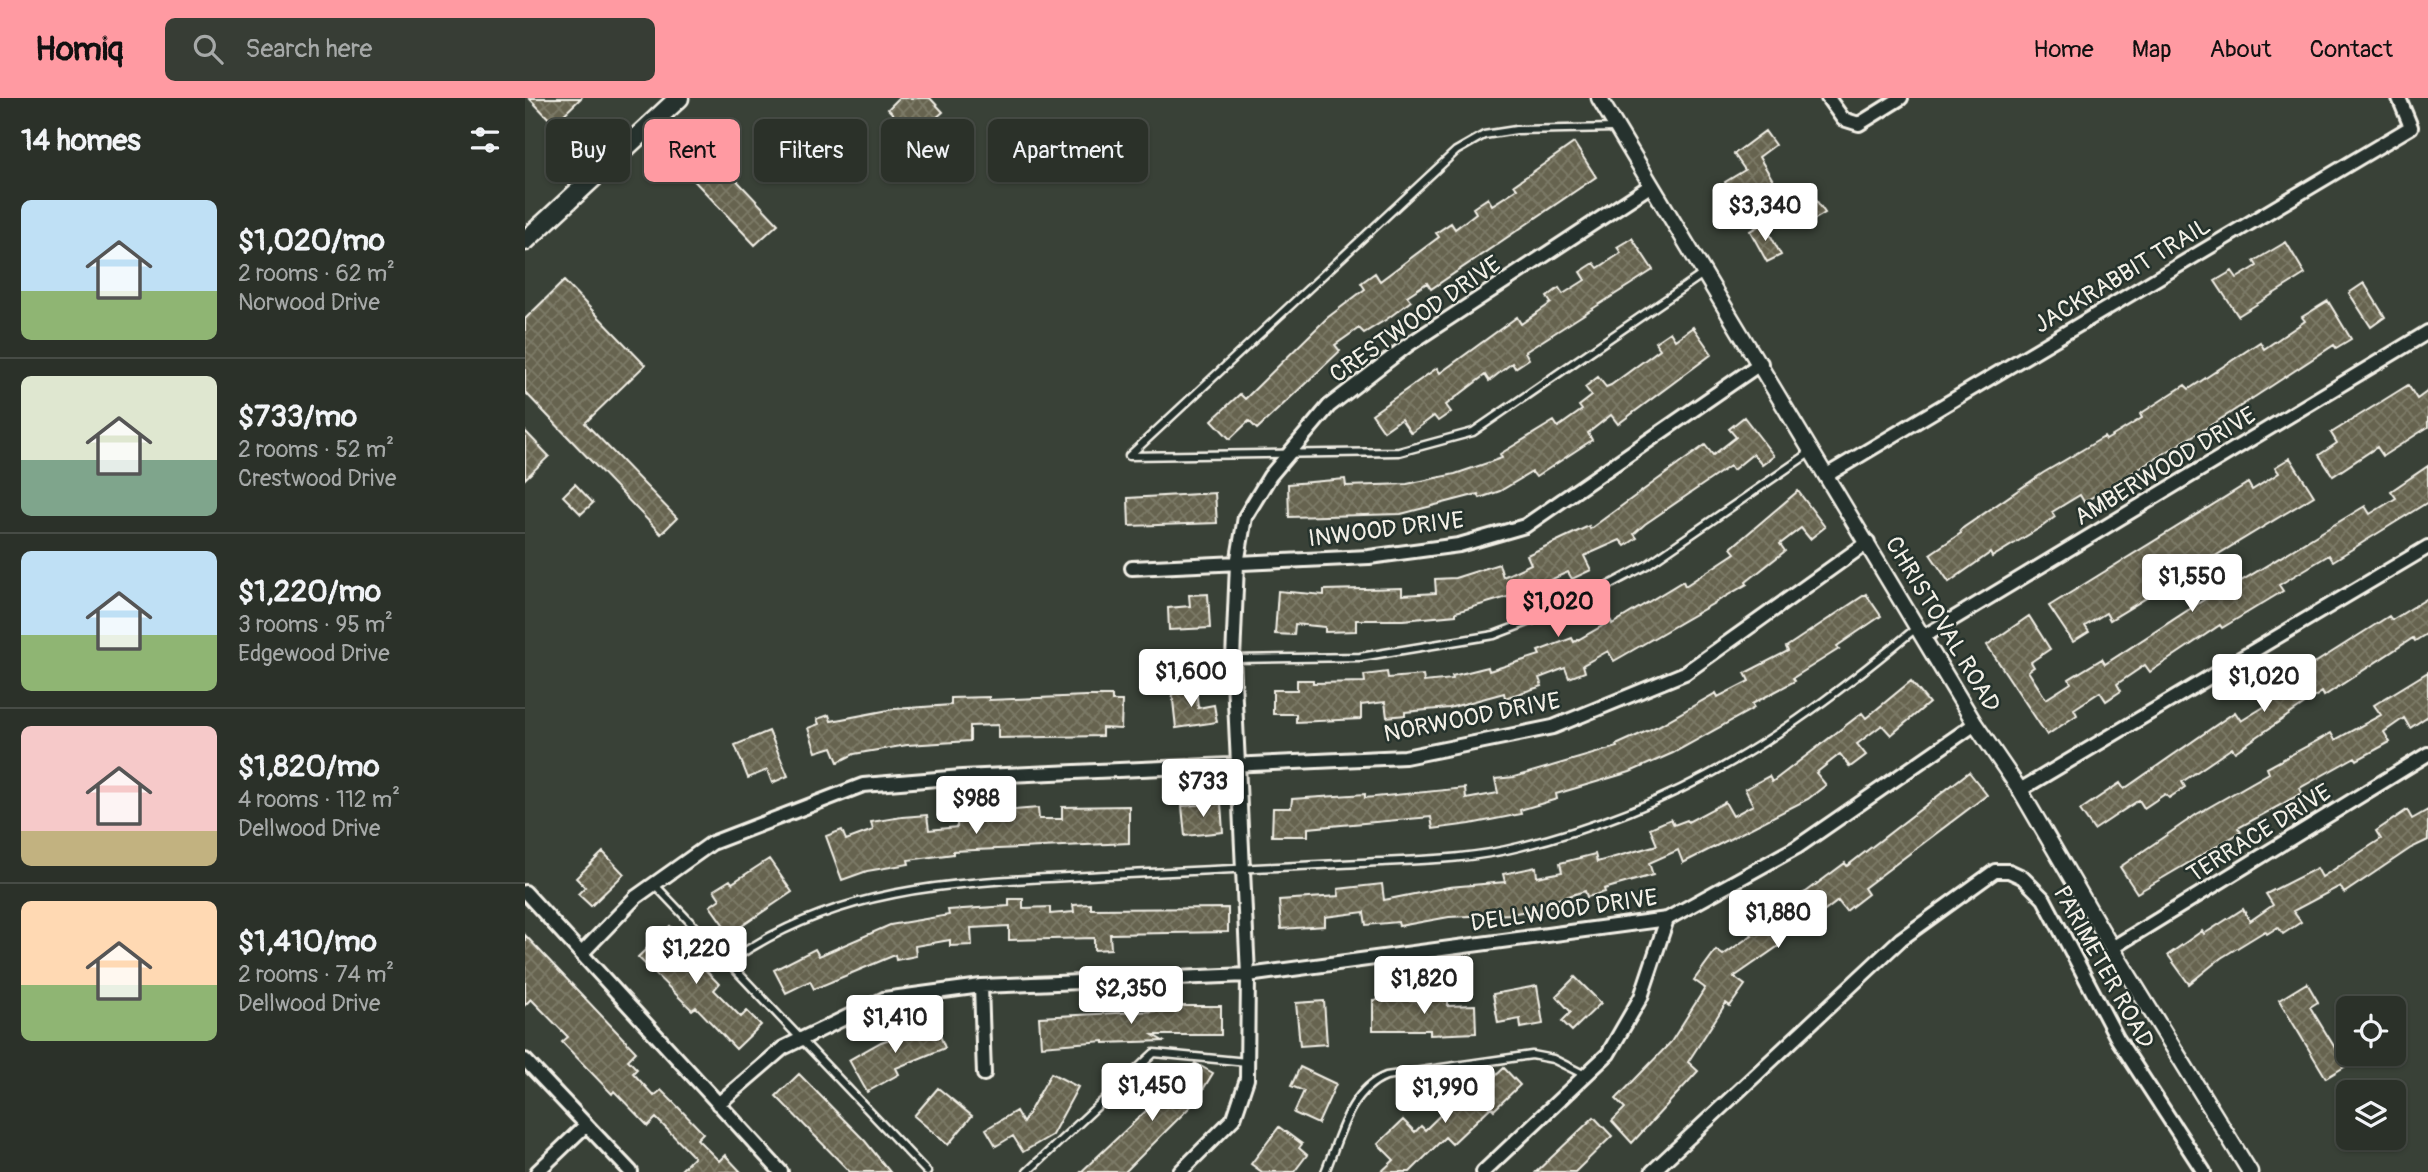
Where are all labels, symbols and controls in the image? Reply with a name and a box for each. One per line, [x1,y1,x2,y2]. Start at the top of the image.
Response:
search box [165,18,655,81]
text: Homiq [35,29,123,70]
icon: search [189,30,227,68]
text: Search here [245,33,372,65]
text: Home [2033,35,2094,64]
text: Map [2132,35,2172,64]
text: About [2210,35,2272,64]
text: Contact [2310,35,2393,64]
chip: Buy [546,119,630,182]
chip: Rent [644,119,740,182]
chip: Filters [754,119,867,182]
chip: New [881,119,974,182]
chip: Apartment [988,119,1148,182]
icon: filters [466,121,504,159]
text: 14 homes [21,122,141,159]
pin: $3,340 [1708,184,1822,243]
text: $3,340 [1728,191,1802,220]
street label: JACKRABBIT TRAIL [2029,211,2216,340]
text: $1,020/mo [238,222,385,259]
icon: home [77,228,161,312]
street label: CRESTWOOD DRIVE [1324,250,1506,389]
text: 2 rooms · 62 m² [238,259,395,288]
text: Norwood Drive [238,288,380,317]
text: $733/mo [238,398,357,435]
street label: AMBERWOOD DRIVE [2069,401,2261,532]
icon: home [77,404,161,488]
text: 2 rooms · 52 m² [238,435,394,464]
text: Crestwood Drive [238,464,396,493]
street label: INWOOD DRIVE [1306,506,1466,553]
street label: CHRISTOVAL ROAD [1879,531,2006,717]
pin: $1,550 [2135,554,2249,614]
text: $1,550 [2158,562,2226,591]
text: $1,220/mo [238,573,381,610]
icon: home [77,579,161,663]
pin: $1,020 [1501,580,1615,639]
text: $1,020 [1522,587,1594,616]
text: 3 rooms · 95 m² [238,610,393,639]
text: Edgewood Drive [238,639,390,668]
pin: $1,600 [1134,650,1248,709]
pin: $1,020 [2207,654,2321,714]
text: $1,600 [1155,657,1227,686]
text: $1,020 [2228,662,2300,691]
street label: NORWOOD DRIVE [1381,686,1563,749]
text: $1,820/mo [238,748,380,785]
icon: home [77,754,161,838]
pin: $733 [1162,760,1244,819]
text: $733 [1178,767,1228,796]
pin: $988 [935,776,1017,836]
street label: TERRACE DRIVE [2182,778,2337,889]
text: $988 [952,784,1000,813]
text: 4 rooms · 112 m² [238,785,400,814]
text: Dellwood Drive [238,814,380,843]
street label: PARIMETER ROAD [2047,881,2160,1054]
street label: DELLWOOD DRIVE [1469,883,1659,938]
pin: $1,880 [1721,890,1835,950]
text: $1,880 [1745,898,1811,927]
text: $1,410/mo [238,923,377,960]
pin: $1,220 [639,926,753,986]
icon: home [77,929,161,1013]
text: $1,220 [662,934,730,963]
pin: $1,820 [1367,956,1481,1016]
text: 2 rooms · 74 m² [238,960,394,989]
text: $1,820 [1390,964,1458,993]
pin: $2,350 [1074,967,1188,1026]
text: $2,350 [1095,974,1167,1003]
text: Dellwood Drive [238,989,380,1018]
pin: $1,410 [838,996,952,1055]
map controls [2336,996,2406,1150]
button: locate [2336,996,2406,1066]
text: $1,410 [862,1003,928,1032]
pin: $1,450 [1095,1063,1209,1123]
pin: $1,990 [1388,1066,1502,1125]
text: $1,450 [1118,1071,1186,1100]
text: $1,990 [1412,1073,1478,1102]
button: layers [2336,1080,2406,1150]

